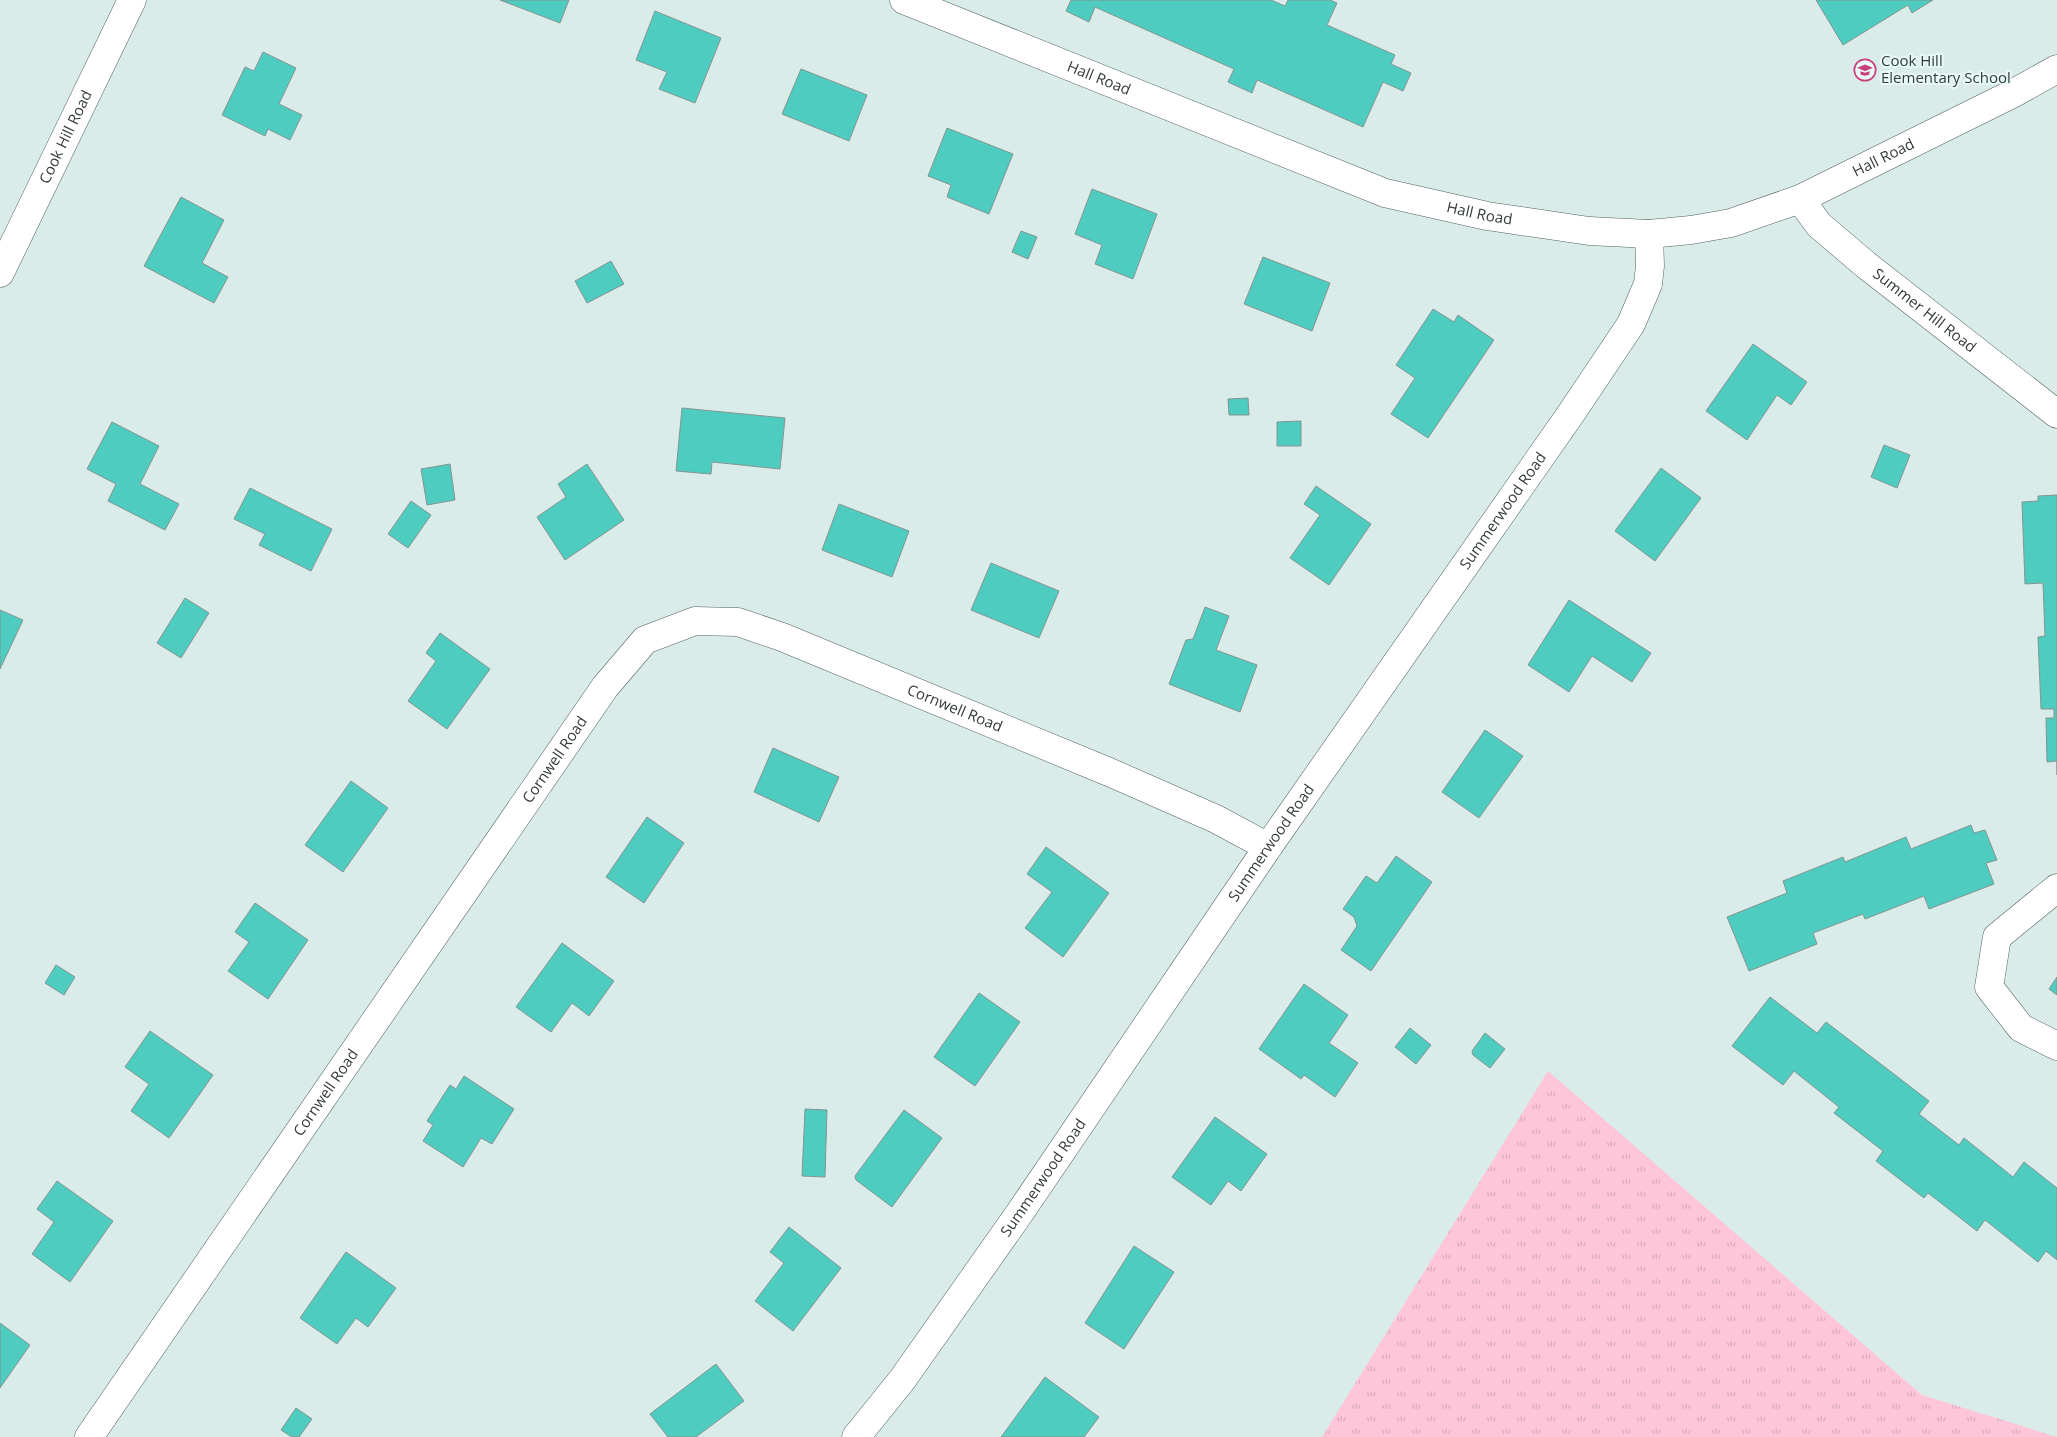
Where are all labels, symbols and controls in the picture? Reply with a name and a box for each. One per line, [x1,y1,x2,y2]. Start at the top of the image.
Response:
place label: Cook Hill Elementary School [1881,50,2011,87]
street label: Hall Road [1065,56,1134,99]
school or university icon: Cook Hill Elementary School [1853,58,1877,82]
street label: Cook Hill Road [34,87,96,187]
street label: Hall Road [1849,133,1917,181]
street label: Hall Road [1445,196,1514,229]
street label: Summer Hill Road [1869,263,1981,356]
street label: Summerwood Road [1454,448,1550,573]
street label: Cornwell Road [905,679,1006,736]
street label: Cornwell Road [517,712,591,807]
street label: Summerwood Road [1223,780,1318,905]
street label: Cornwell Road [288,1045,362,1139]
street label: Summerwood Road [995,1114,1090,1240]

